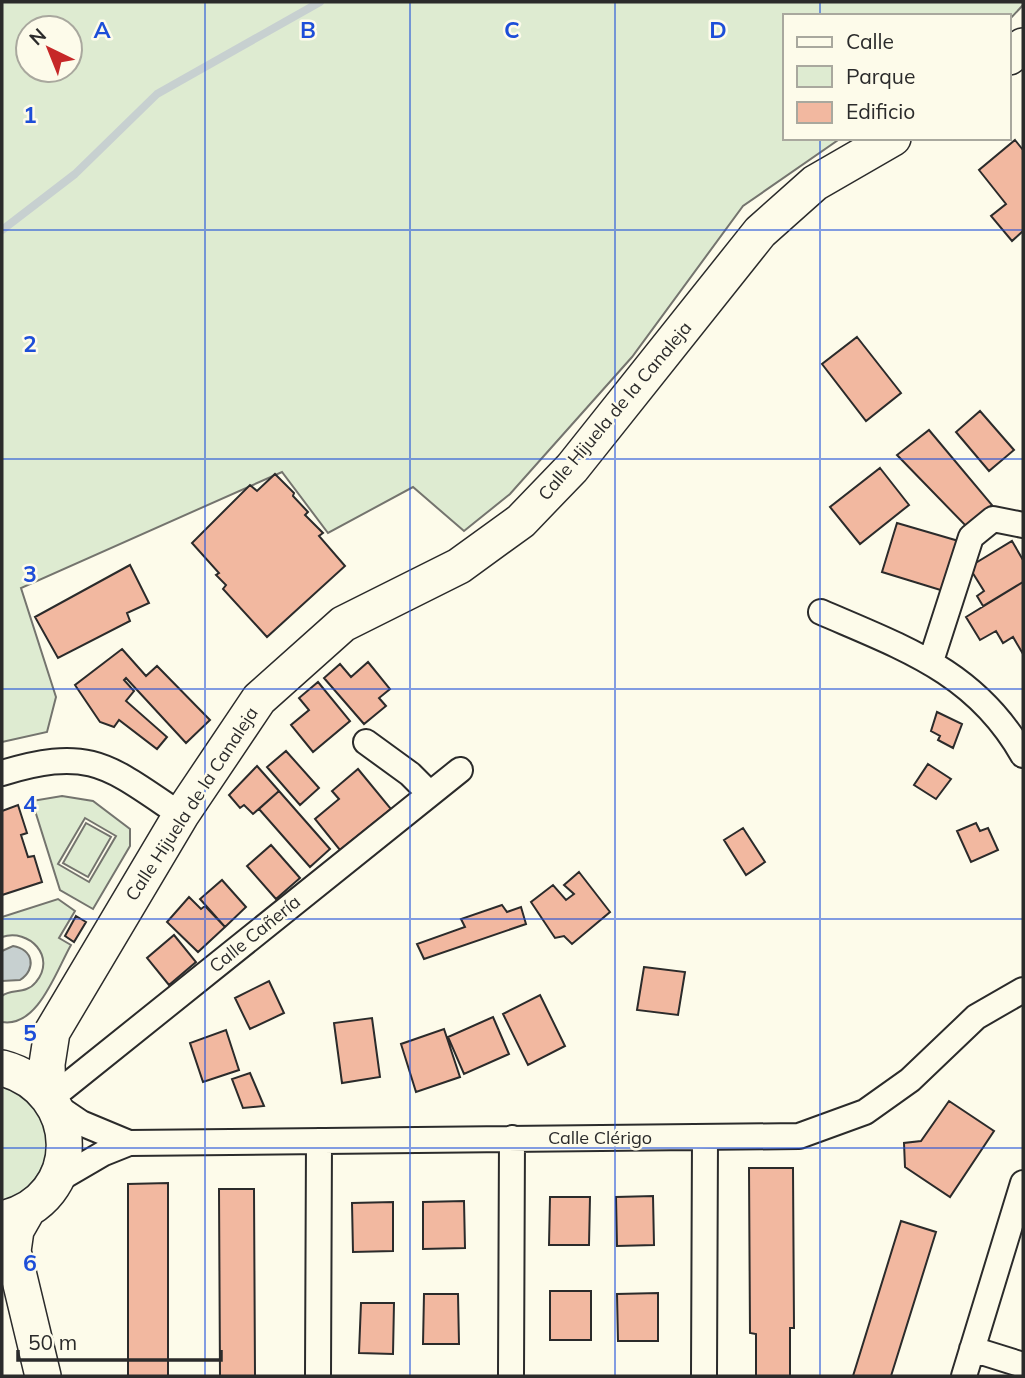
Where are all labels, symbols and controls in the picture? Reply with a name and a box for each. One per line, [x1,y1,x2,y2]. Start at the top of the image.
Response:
north arrow [14,14,84,84]
legend [783,14,1011,140]
text: A [93,15,111,44]
text: B [300,15,316,44]
text: C [504,15,520,44]
text: D [709,15,727,44]
text: N [24,23,51,50]
text: Calle [846,28,894,54]
text: Parque [846,63,915,89]
text: Edificio [846,98,915,124]
text: 1 [23,100,37,129]
street label: Calle Hijuela de la Canaleja [533,316,696,505]
text: 2 [23,329,37,358]
text: 3 [23,559,37,588]
street label: Calle Hijuela de la Canaleja [120,702,263,905]
text: 4 [23,789,37,818]
street label: Calle Cañería [204,890,305,977]
text: 5 [23,1018,37,1047]
street label: Calle Clérigo [548,1126,652,1149]
text: 6 [23,1248,37,1277]
scale bar [18,1318,220,1362]
text: 50 m [28,1329,77,1355]

